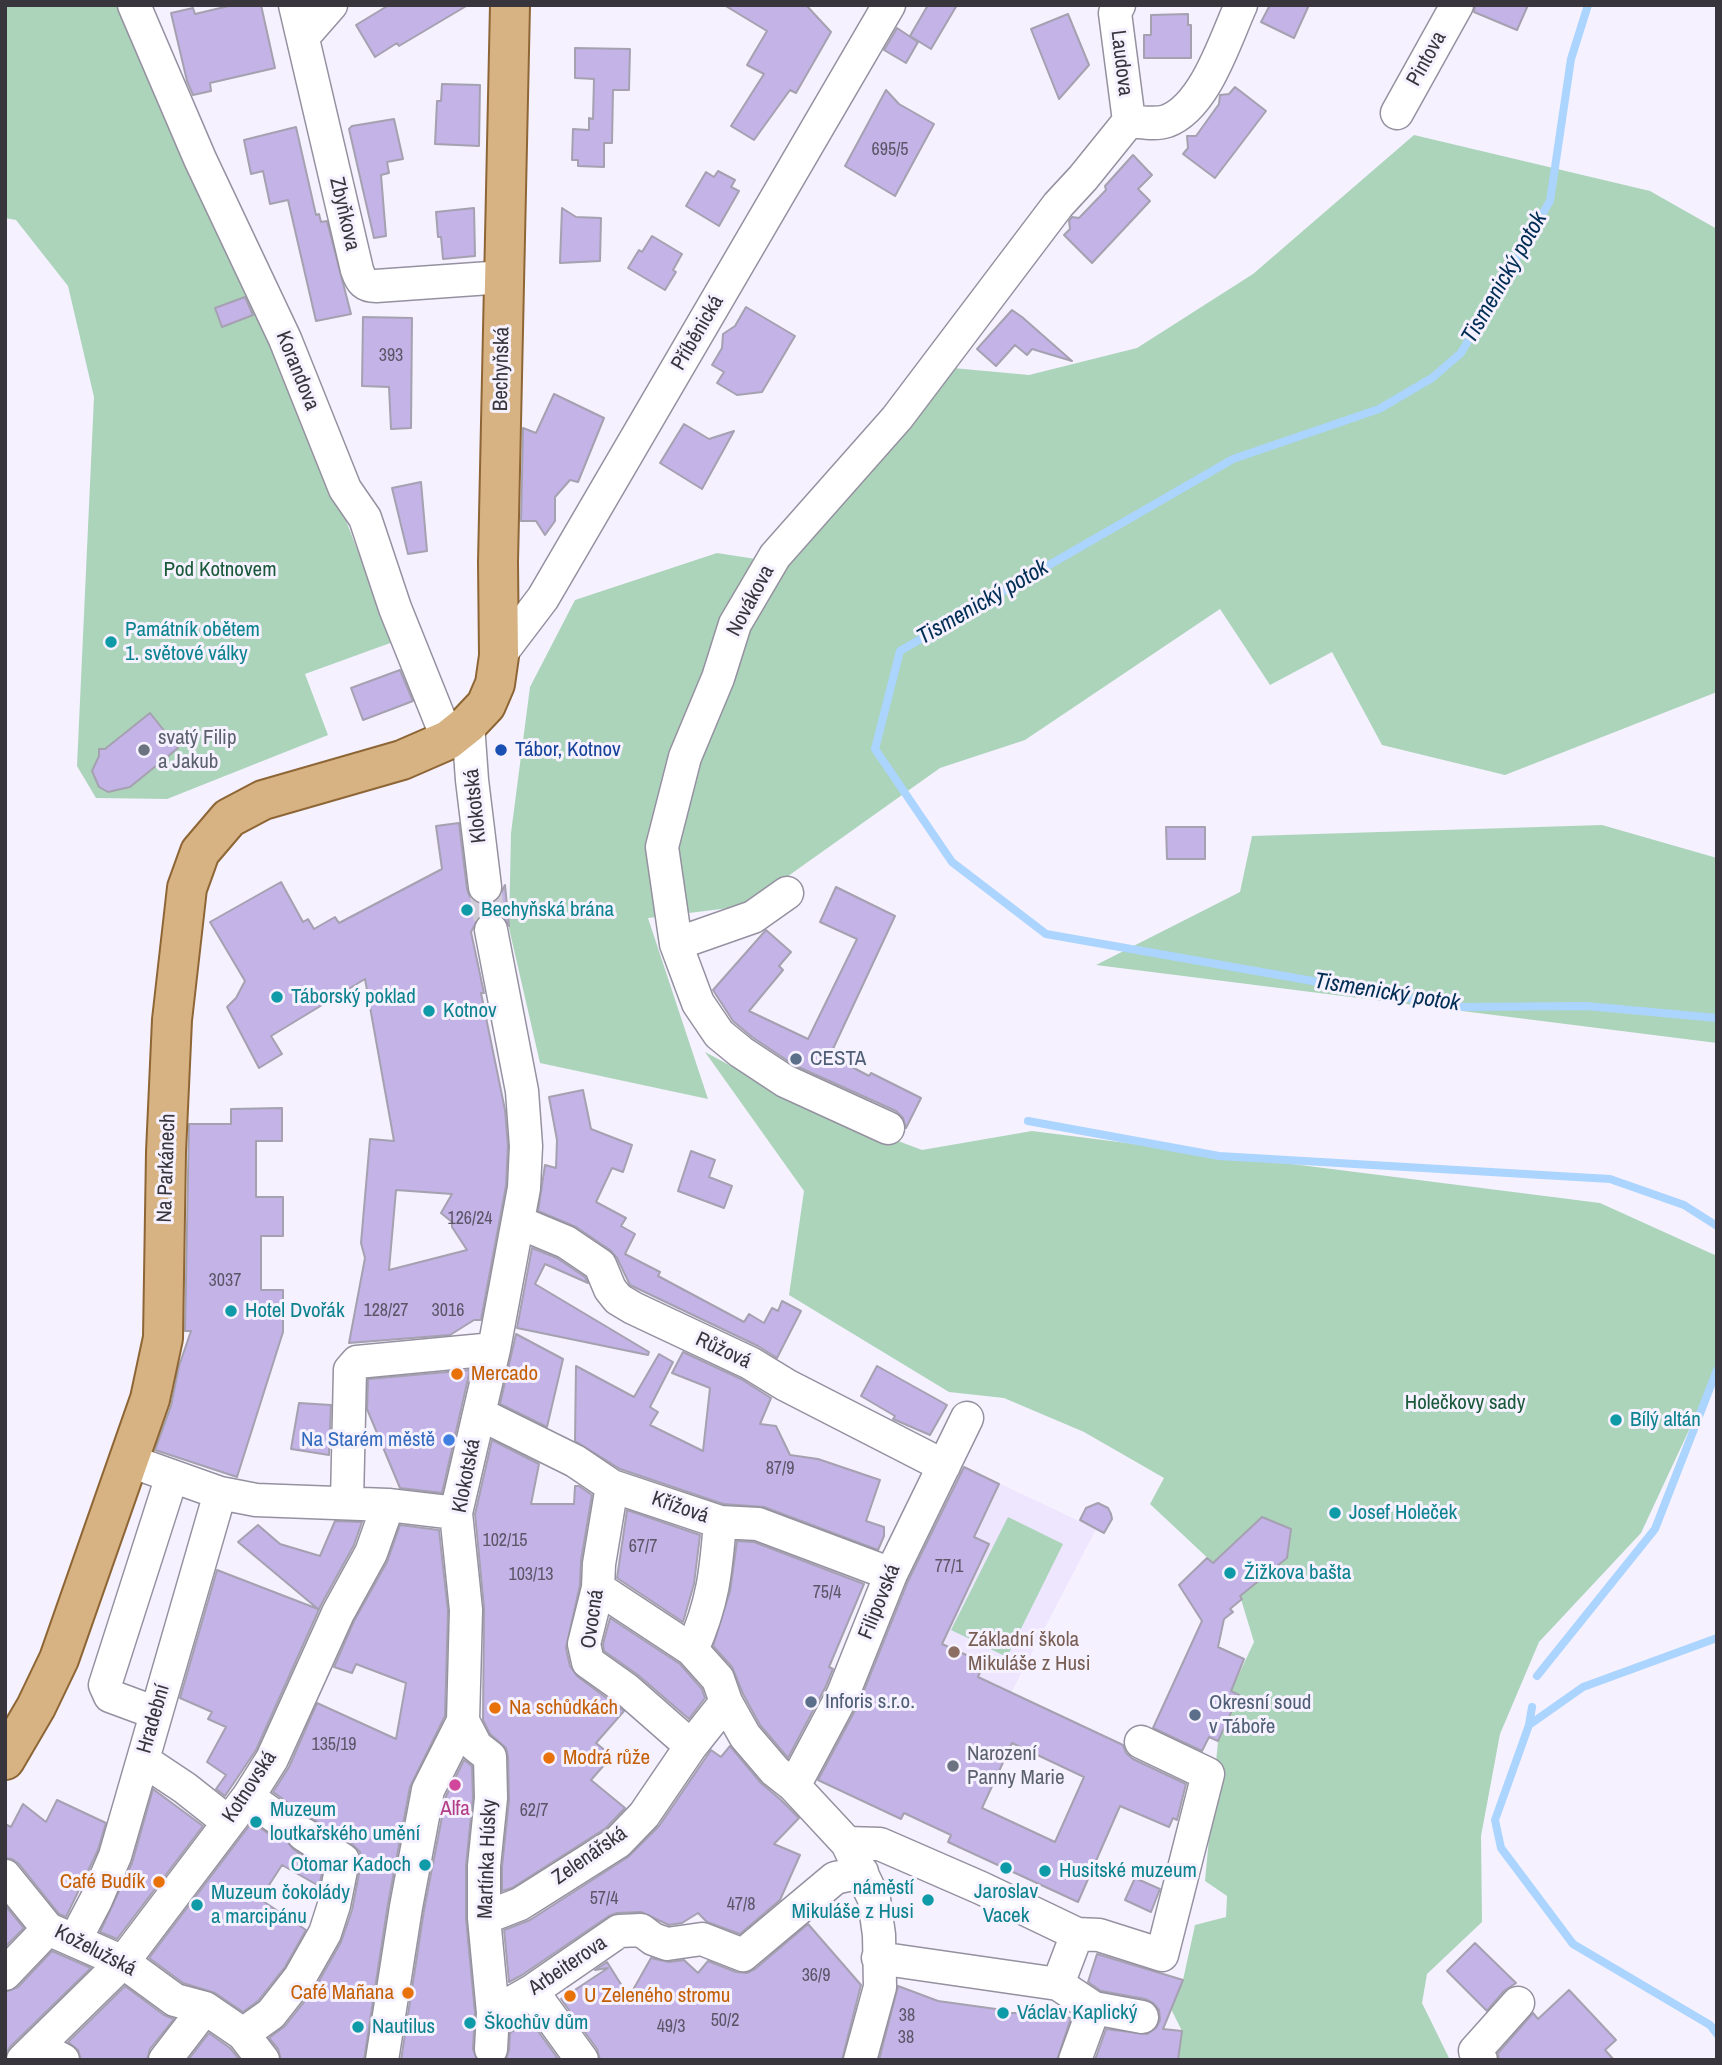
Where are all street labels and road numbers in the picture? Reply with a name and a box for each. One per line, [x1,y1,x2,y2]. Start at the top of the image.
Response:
street label: Pintova [1402,27,1452,91]
street label: Laudova [1104,29,1138,97]
street label: Zbyňkova [323,175,365,253]
street label: Příběnická [667,291,729,375]
street label: Bechyňská [489,327,515,411]
street label: Korandova [270,328,324,414]
street label: Novákova [722,561,780,641]
street label: Klokotská [460,768,492,844]
street label: Na Parkánech [153,1113,181,1223]
street label: Růžová [691,1327,755,1375]
street label: Klokotská [448,1437,486,1515]
street label: Křížová [648,1487,712,1529]
street label: Filipovská [854,1561,906,1643]
street label: Ovocná [576,1588,610,1650]
street label: Hradební [132,1681,176,1757]
street label: Kotnovská [218,1746,282,1828]
street label: Martínka Húsky [473,1799,503,1919]
street label: Zelenářská [548,1821,632,1891]
street label: Koželužská [50,1920,140,1982]
street label: Arbeiterova [524,1931,612,2001]

